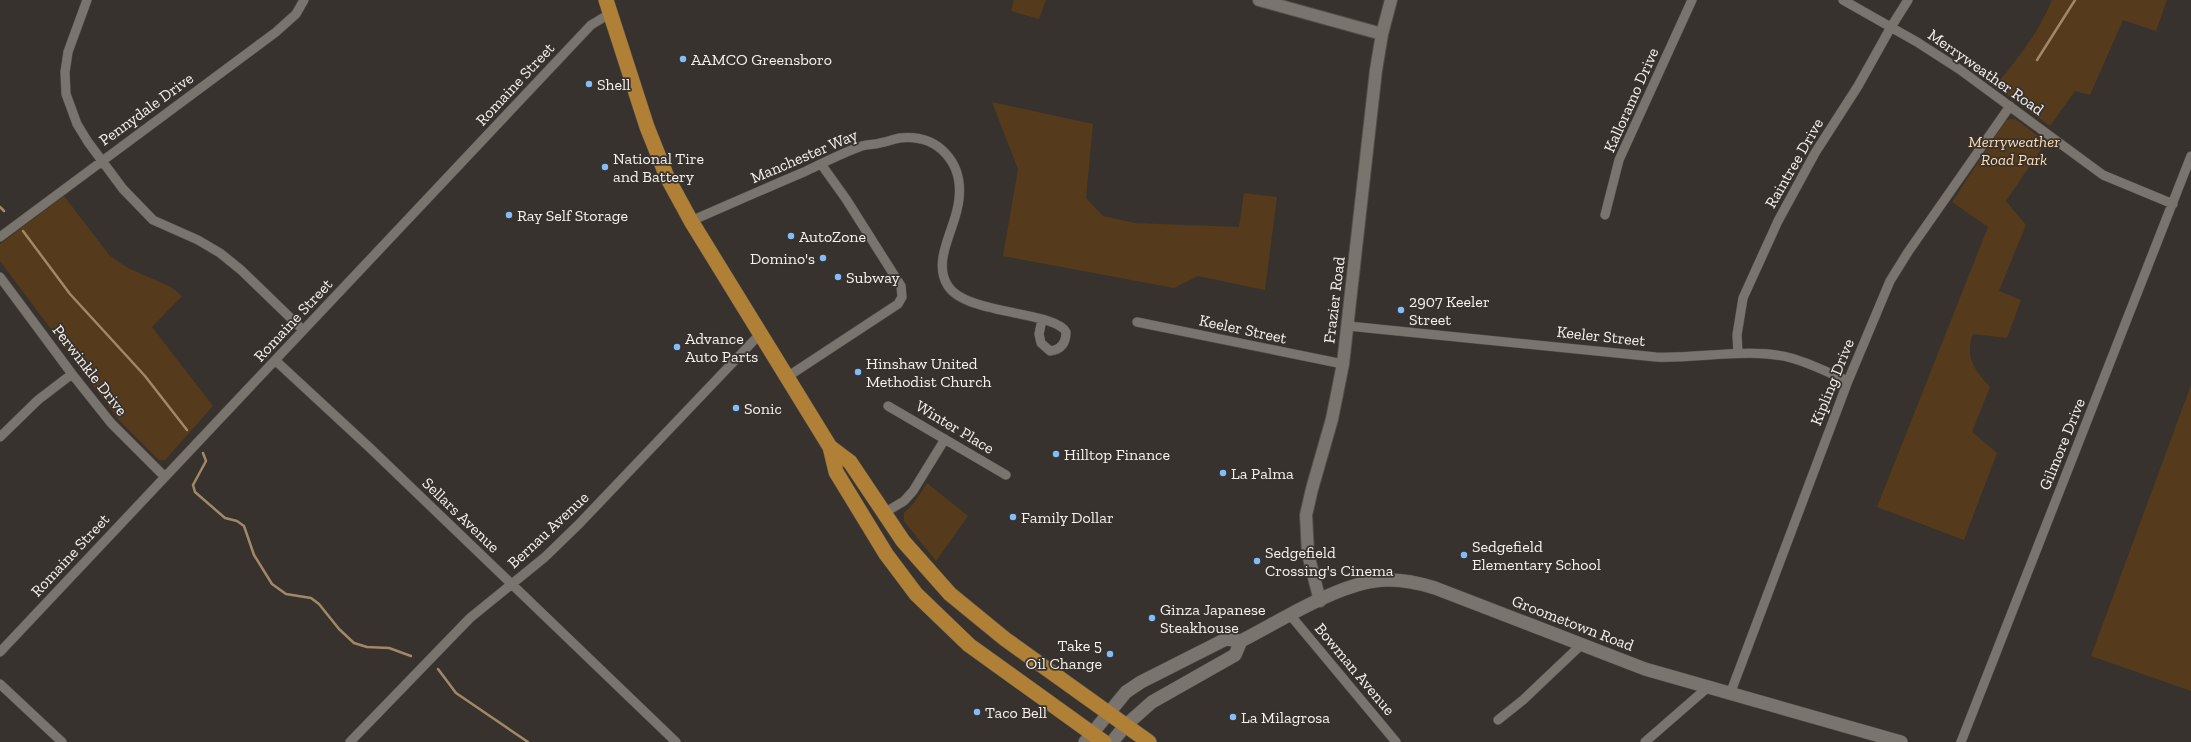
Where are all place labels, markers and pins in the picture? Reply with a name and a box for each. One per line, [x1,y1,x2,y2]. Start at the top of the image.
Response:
place label: AAMCO Greensboro [691,50,832,69]
marker: AAMCO Greensboro [678,54,688,64]
place label: Shell [597,75,631,94]
marker: Shell [584,79,594,89]
place label: National Tire and Battery [613,149,704,186]
marker: National Tire and Battery [600,162,610,172]
place label: Ray Self Storage [517,206,628,225]
marker: Ray Self Storage [504,210,514,220]
place label: AutoZone [799,227,866,246]
marker: AutoZone [786,231,796,241]
place label: Domino's [750,249,815,268]
marker: Domino's [818,253,828,263]
place label: Subway [846,268,901,287]
marker: Subway [833,272,843,282]
place label: 2907 Keeler Street [1409,292,1490,329]
marker: 2907 Keeler Street [1396,305,1406,315]
place label: Advance Auto Parts [685,329,758,366]
marker: Advance Auto Parts [672,342,682,352]
place label: Hinshaw United Methodist Church [866,354,992,391]
marker: Hinshaw United Methodist Church [853,367,863,377]
place label: Sonic [744,399,782,418]
marker: Sonic [731,403,741,413]
place label: Hilltop Finance [1064,445,1170,464]
marker: Hilltop Finance [1051,449,1061,459]
place label: La Palma [1231,464,1294,483]
marker: La Palma [1218,468,1228,478]
place label: Family Dollar [1021,508,1114,527]
marker: Family Dollar [1008,512,1018,522]
place label: Sedgefield Elementary School [1472,537,1601,574]
place label: Sedgefield Crossing's Cinema [1265,543,1394,580]
marker: Sedgefield Elementary School [1459,550,1469,560]
marker: Sedgefield Crossing's Cinema [1252,556,1262,566]
place label: Ginza Japanese Steakhouse [1160,600,1266,637]
marker: Ginza Japanese Steakhouse [1147,613,1157,623]
place label: Take 5 Oil Change [1025,636,1102,673]
marker: Take 5 Oil Change [1105,649,1115,659]
place label: Taco Bell [985,703,1047,722]
marker: Taco Bell [972,707,982,717]
place label: La Milagrosa [1241,708,1330,727]
marker: La Milagrosa [1228,712,1238,722]

